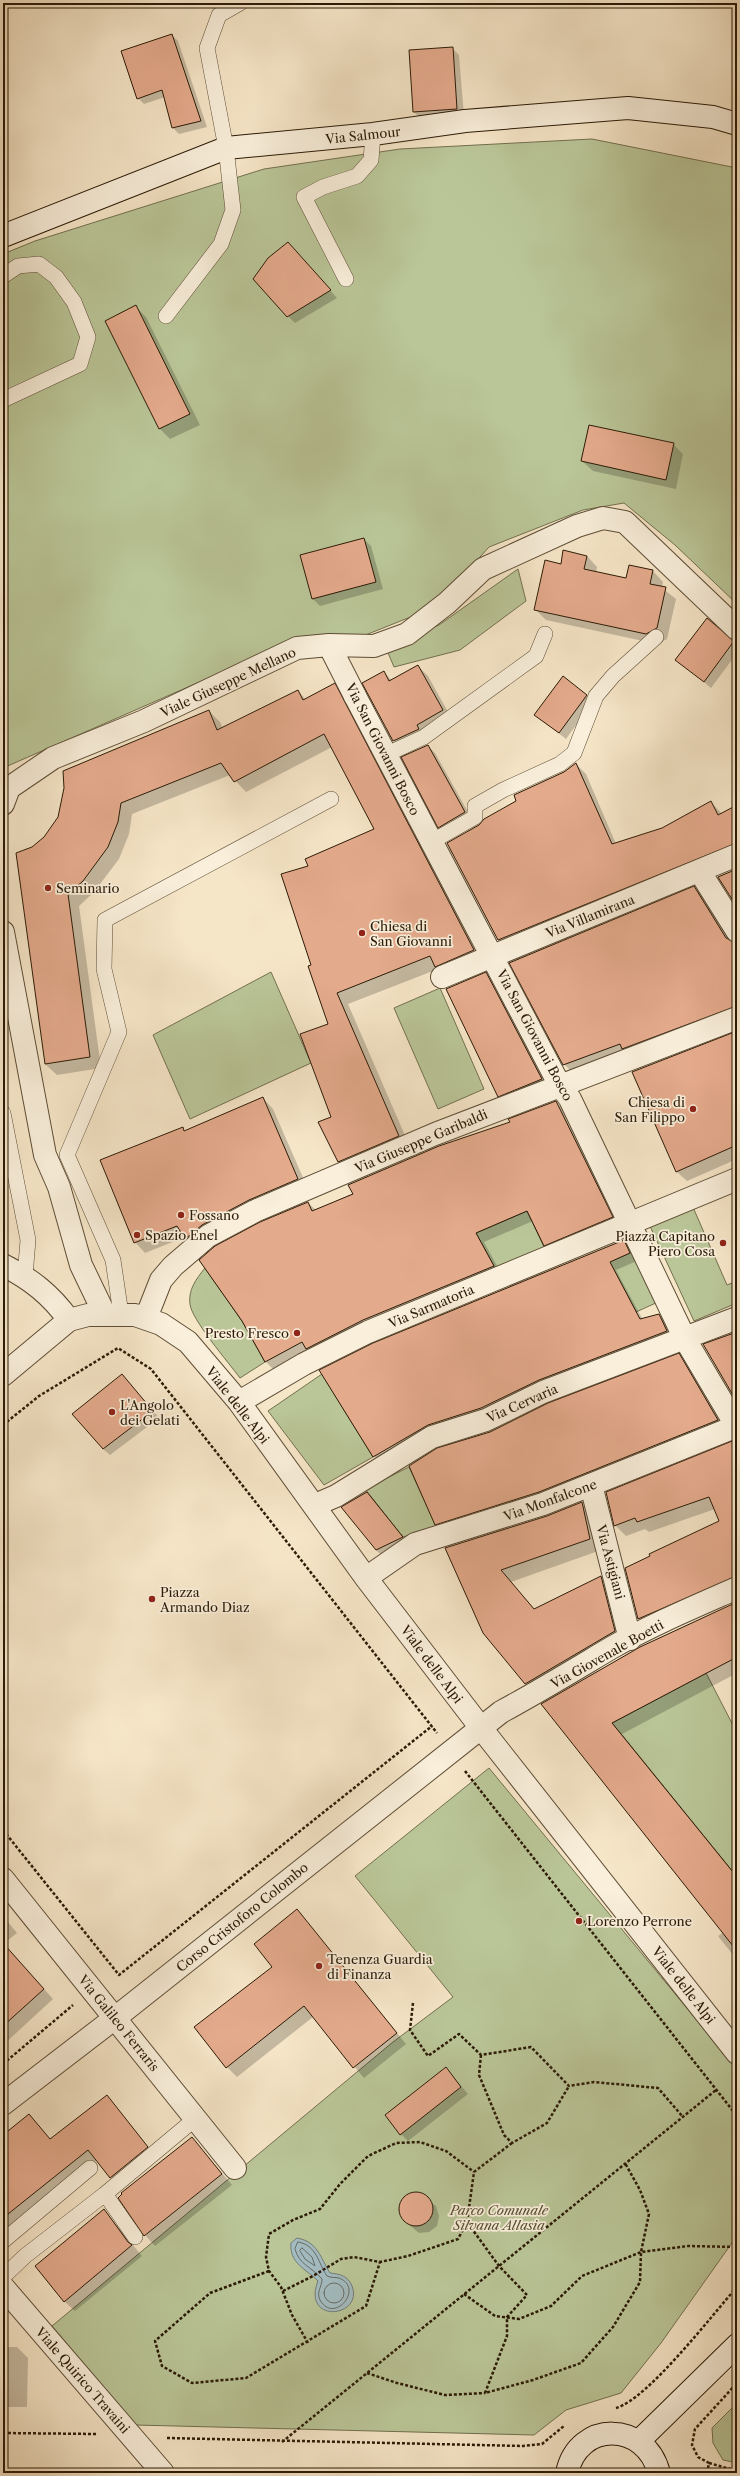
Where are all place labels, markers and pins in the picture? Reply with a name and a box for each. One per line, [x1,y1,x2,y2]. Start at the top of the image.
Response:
place label: Seminario [56,880,120,896]
marker: Seminario [43,883,53,893]
place label: Chiesa di San Giovanni [370,918,452,949]
marker: Chiesa di San Giovanni [357,928,367,938]
place label: Chiesa di San Filippo [615,1094,685,1125]
marker: Chiesa di San Filippo [688,1104,698,1114]
place label: Fossano [189,1207,239,1223]
marker: Fossano [176,1210,186,1220]
place label: Spazio Enel [145,1227,218,1243]
place label: Piazza Capitano Piero Cosa [616,1228,715,1259]
marker: Spazio Enel [132,1230,142,1240]
marker: Piazza Capitano Piero Cosa [718,1238,728,1248]
place label: Presto Fresco [205,1325,289,1341]
marker: Presto Fresco [292,1328,302,1338]
place label: L'Angolo dei Gelati [120,1397,180,1428]
marker: L'Angolo dei Gelati [107,1407,117,1417]
place label: Piazza Armando Diaz [159,1584,250,1615]
marker: Piazza Armando Diaz [147,1594,157,1604]
place label: Lorenzo Perrone [587,1913,692,1929]
marker: Lorenzo Perrone [574,1916,584,1926]
place label: Tenenza Guardia di Finanza [327,1951,433,1982]
marker: Tenenza Guardia di Finanza [314,1961,324,1971]

